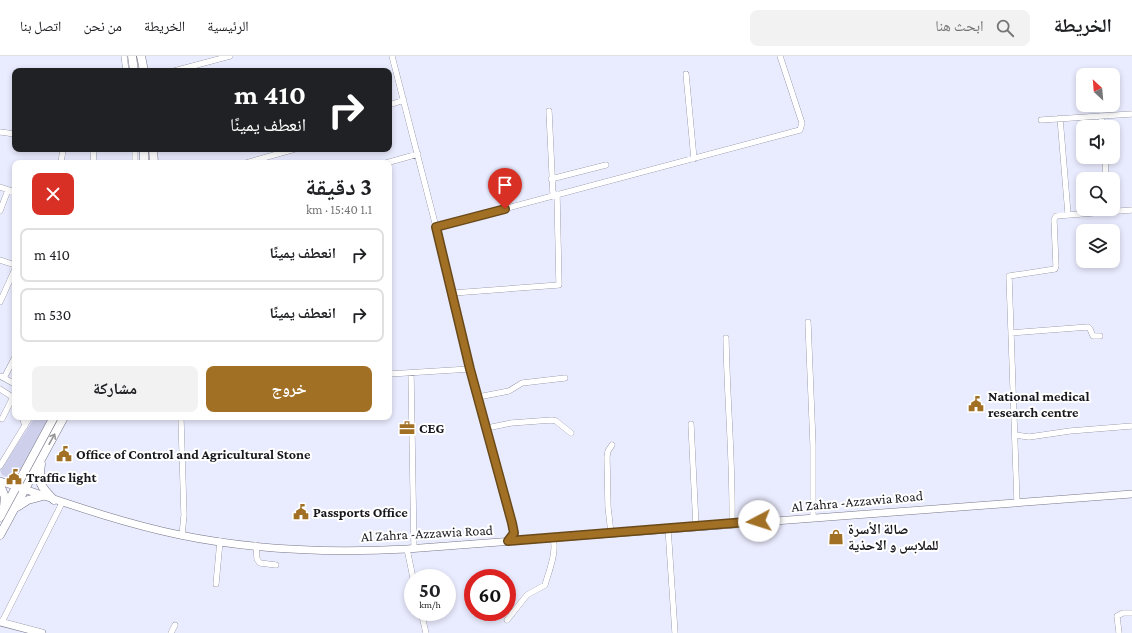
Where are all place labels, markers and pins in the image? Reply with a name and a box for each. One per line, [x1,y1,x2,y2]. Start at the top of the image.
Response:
pin [488,168,522,209]
place label: National medical research centre [988,388,1089,420]
public building icon: National medical research centre [967,395,985,413]
office icon: CEG [398,419,416,437]
place label: CEG [419,420,444,436]
public building icon: Office of Control and Agricultural Stone [55,445,73,463]
place label: Office of Control and Agricultural Stone [76,446,311,462]
public building icon: Traffic light [5,468,23,486]
place label: Traffic light [26,469,97,485]
public building icon: Passports Office [292,503,310,521]
place label: Passports Office [313,504,408,520]
place label: صالة الأسرة للملابس و الاحذية [848,521,939,554]
shop icon: صالة الأسرة للملابس و الاحذية [827,528,845,546]

